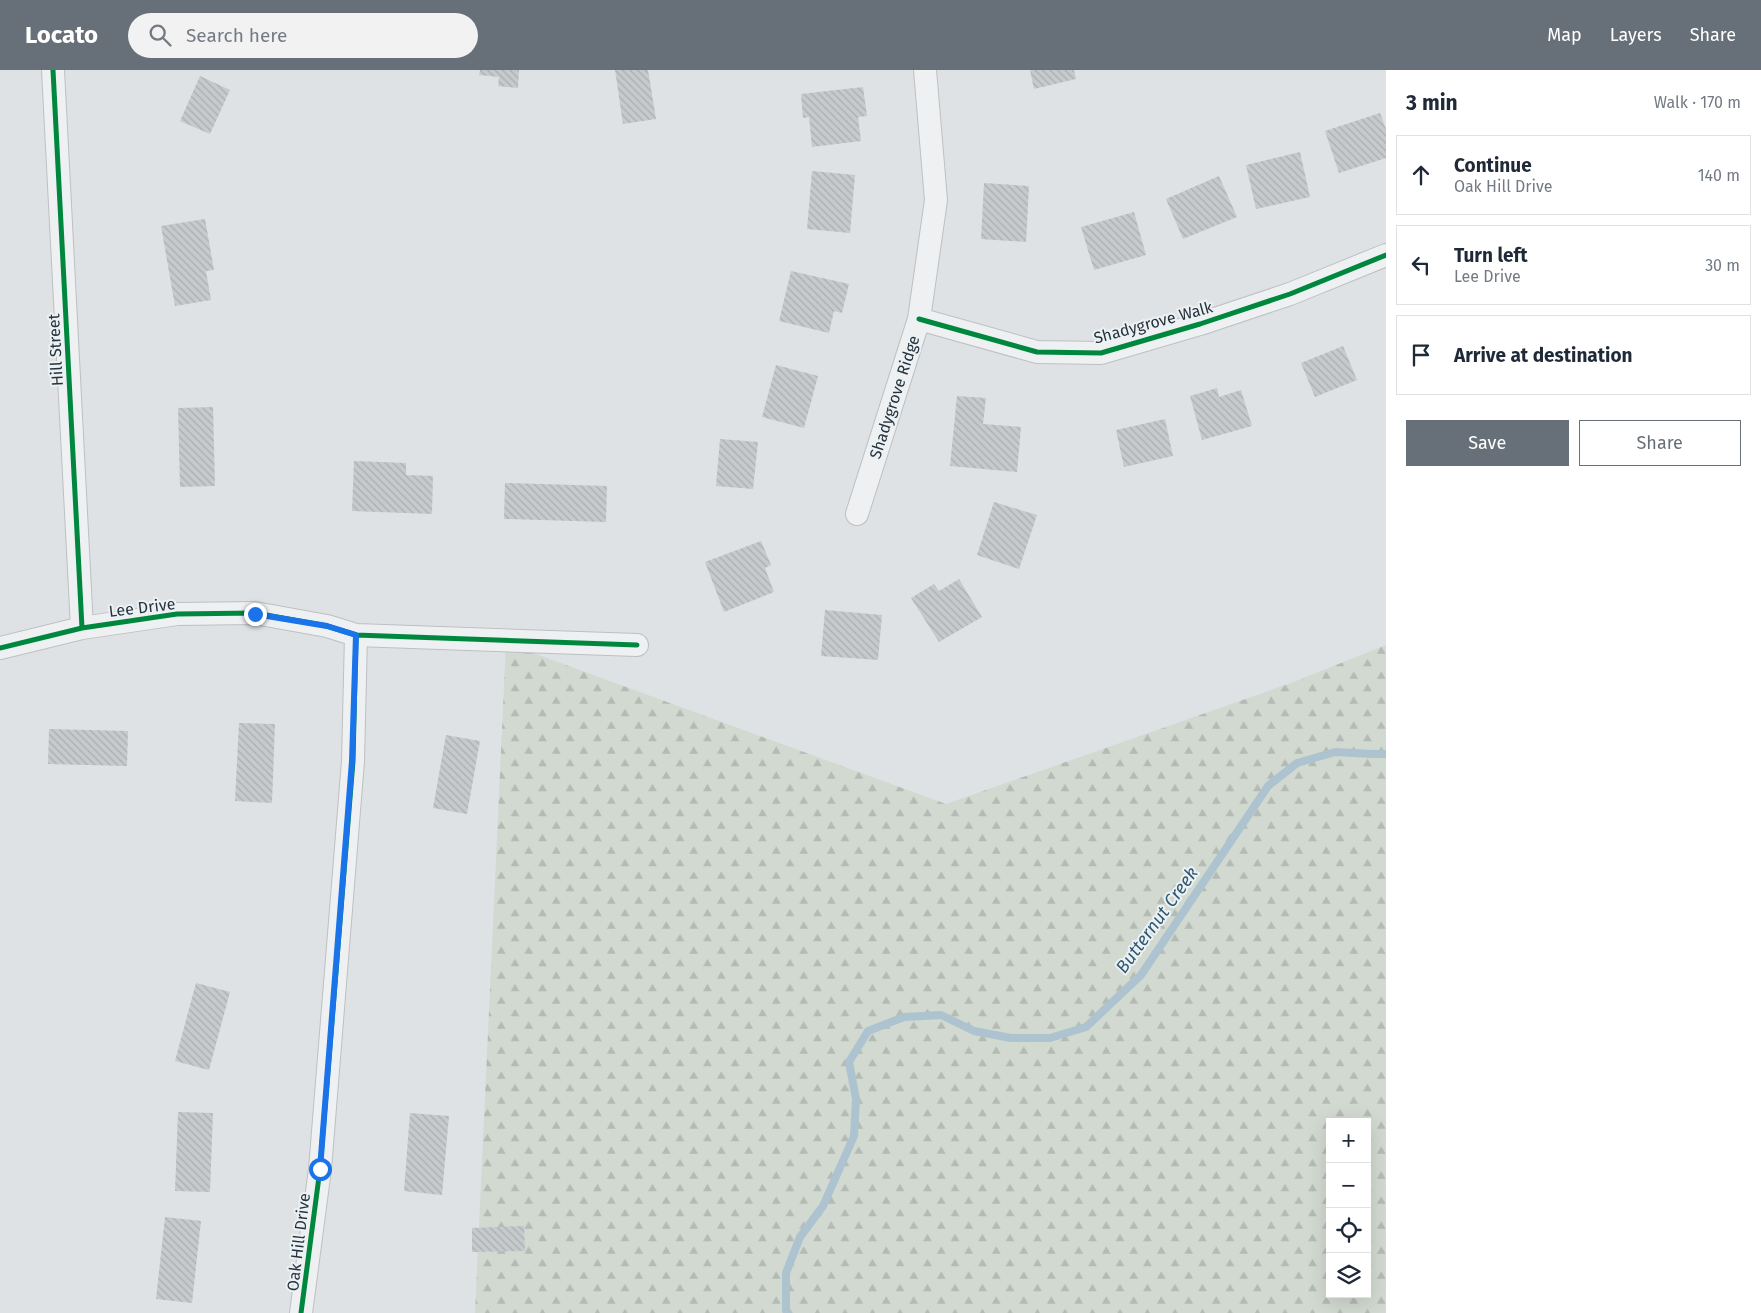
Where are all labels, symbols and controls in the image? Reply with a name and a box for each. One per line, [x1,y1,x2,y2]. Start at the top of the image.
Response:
search box [128,13,478,58]
text: Locato [25,21,98,49]
icon: search [146,21,174,49]
text: Search here [186,24,287,47]
text: Map [1547,24,1582,46]
text: Layers [1610,24,1662,46]
text: Share [1690,24,1736,46]
text: 3 min [1406,90,1458,116]
text: Walk · 170 m [1654,93,1741,112]
text: Continue [1454,154,1532,177]
icon: ahead [1407,161,1435,189]
text: 140 m [1698,166,1740,185]
text: Oak Hill Drive [1454,177,1553,196]
text: Turn left [1454,244,1528,267]
icon: left [1407,251,1435,279]
text: 30 m [1705,256,1740,275]
text: Lee Drive [1454,267,1521,286]
street label: Shadygrove Walk [1092,297,1215,348]
street label: Hill Street [44,313,67,387]
street label: Shadygrove Ridge [866,333,923,461]
icon: arrive [1407,341,1435,369]
text: Arrive at destination [1454,344,1633,367]
button: Save [1406,420,1569,466]
button: Share [1579,420,1741,466]
street label: Lee Drive [108,594,176,621]
route end [244,603,267,626]
water label: Butternut Creek [1111,862,1203,977]
map controls [1326,1118,1371,1298]
button: + [1326,1118,1371,1163]
route start [309,1158,332,1181]
button: − [1326,1163,1371,1208]
street label: Oak Hill Drive [283,1192,314,1292]
button: locate [1326,1208,1371,1253]
button: layers [1326,1253,1371,1298]

